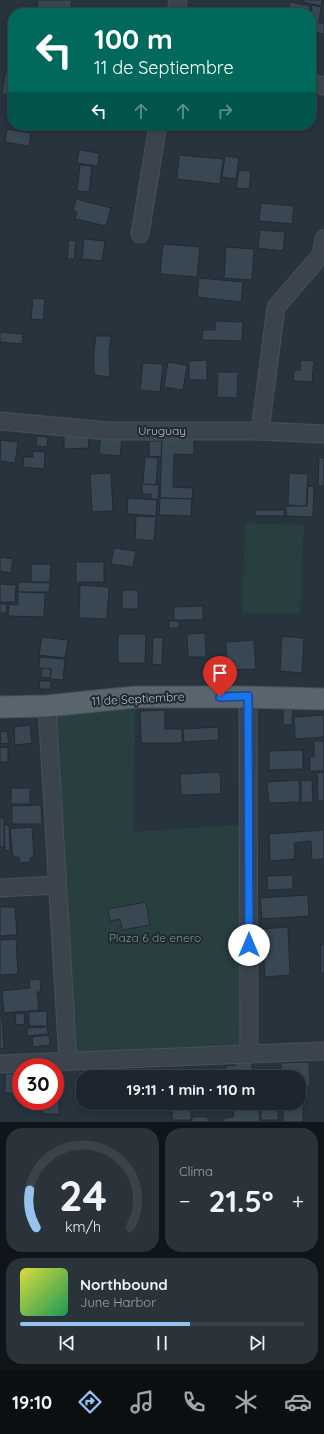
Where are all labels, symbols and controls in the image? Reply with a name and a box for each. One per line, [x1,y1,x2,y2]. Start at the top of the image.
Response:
text: 100 m [94,21,173,56]
icon: left [28,24,80,76]
text: 11 de Septiembre [94,56,234,79]
icon: left [88,100,110,122]
icon: ahead [130,100,152,122]
icon: ahead [172,100,194,122]
icon: right [214,100,236,122]
street label: Uruguay [138,423,186,438]
pin [203,656,237,697]
icon: arrive [209,662,231,684]
street label: 11 de Septiembre [91,689,185,708]
position arrow [228,924,270,966]
park label: Plaza 6 de enero [109,930,201,945]
speed limit sign: 30 [12,1058,64,1110]
text: 19:11 · 1 min · 110 m [127,1080,255,1099]
text: Clima [179,1163,213,1179]
text: 24 [58,1169,107,1221]
text: 21.5° [208,1182,274,1220]
text: − [179,1187,190,1215]
text: + [292,1187,304,1215]
text: km/h [64,1218,101,1236]
text: Northbound [80,1275,168,1294]
text: June Harbor [80,1294,156,1310]
icon: previous [56,1332,78,1354]
icon: pause [151,1332,173,1354]
icon: next [246,1332,268,1354]
icon: directions [76,1388,104,1416]
icon: music [128,1388,156,1416]
icon: phone [180,1388,208,1416]
icon: climate [232,1388,260,1416]
icon: car [284,1388,312,1416]
text: 19:10 [12,1391,52,1414]

